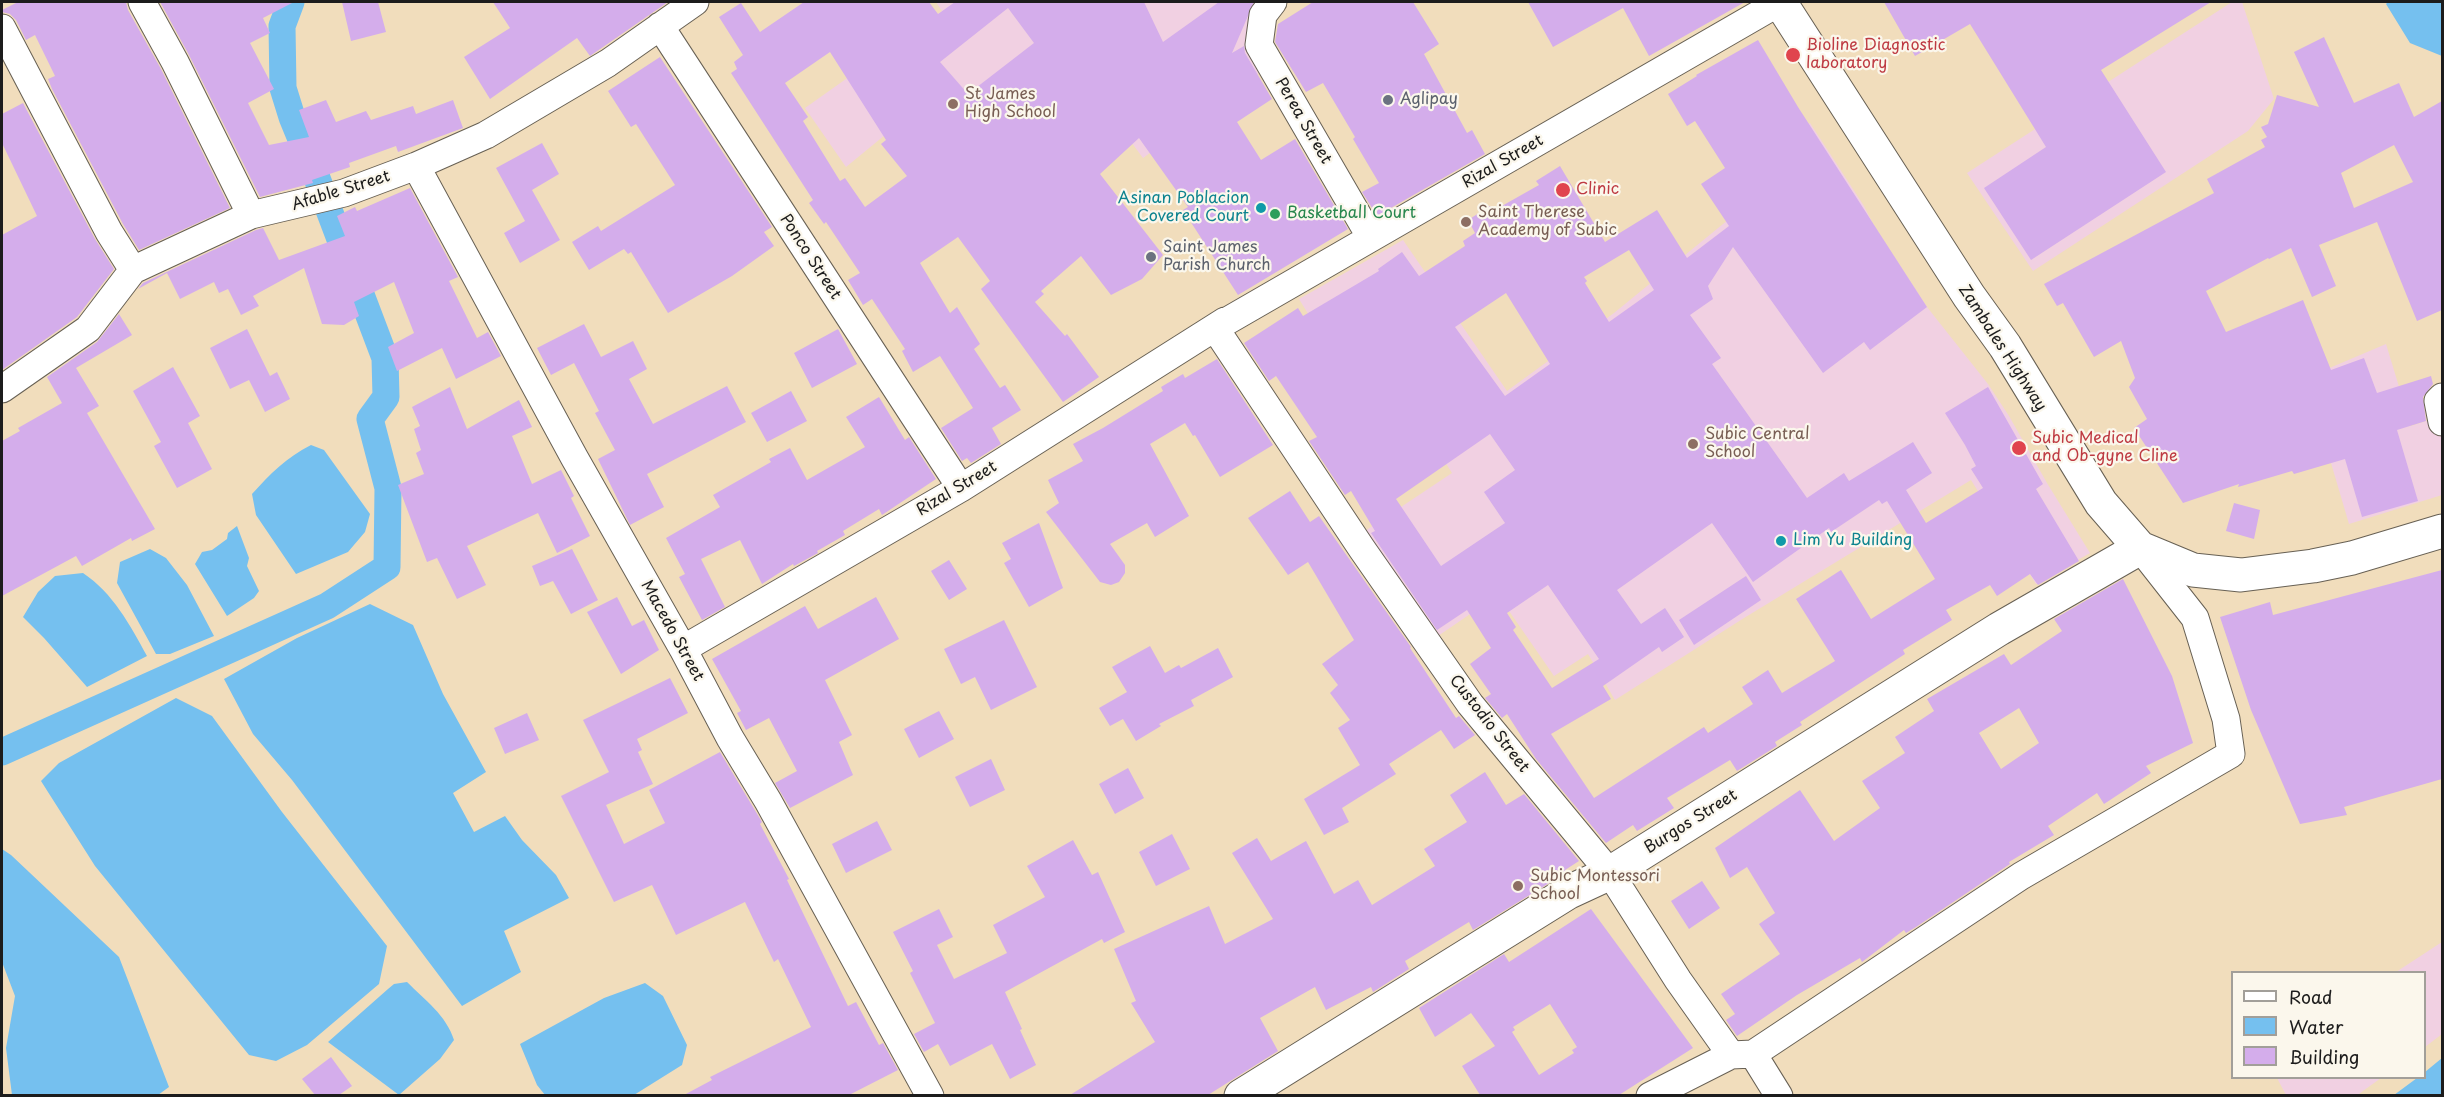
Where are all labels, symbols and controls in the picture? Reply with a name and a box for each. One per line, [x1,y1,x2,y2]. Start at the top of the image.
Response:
place label: Bioline Diagnostic laboratory [1806,36,1945,74]
marker: Bioline Diagnostic laboratory [1784,46,1802,64]
street label: Perea Street [1271,74,1335,168]
place label: St James High School [965,85,1056,123]
place label: Aglipay [1400,90,1458,110]
marker: Aglipay [1381,93,1395,107]
marker: St James High School [946,97,960,111]
street label: Rizal Street [1459,131,1547,193]
street label: Afable Street [289,167,393,215]
place label: Clinic [1576,180,1619,200]
marker: Clinic [1554,181,1572,199]
place label: Asinan Poblacion Covered Court [1118,189,1249,227]
marker: Asinan Poblacion Covered Court [1254,201,1268,215]
place label: Saint Therese Academy of Subic [1478,203,1617,241]
place label: Basketball Court [1287,204,1416,224]
marker: Basketball Court [1268,207,1282,221]
street label: Ponco Street [775,211,845,303]
marker: Saint Therese Academy of Subic [1459,215,1473,229]
place label: Saint James Parish Church [1163,238,1271,276]
marker: Saint James Parish Church [1144,250,1158,264]
street label: Zambales Highway [1954,281,2050,415]
place label: Subic Central School [1705,425,1810,463]
place label: Subic Medical and Ob-gyne Cline [2032,429,2178,467]
marker: Subic Central School [1686,437,1700,451]
marker: Subic Medical and Ob-gyne Cline [2010,439,2028,457]
street label: Rizal Street [913,458,1001,520]
place label: Lim Yu Building [1793,531,1912,551]
marker: Lim Yu Building [1774,534,1788,548]
street label: Macedo Street [636,577,708,685]
street label: Custodio Street [1445,671,1533,777]
street label: Burgos Street [1641,786,1741,858]
place label: Subic Montessori School [1530,867,1660,905]
marker: Subic Montessori School [1511,879,1525,893]
legend [2231,971,2426,1079]
text: Road [2289,983,2333,1010]
text: Water [2289,1013,2343,1040]
text: Building [2289,1043,2359,1070]

